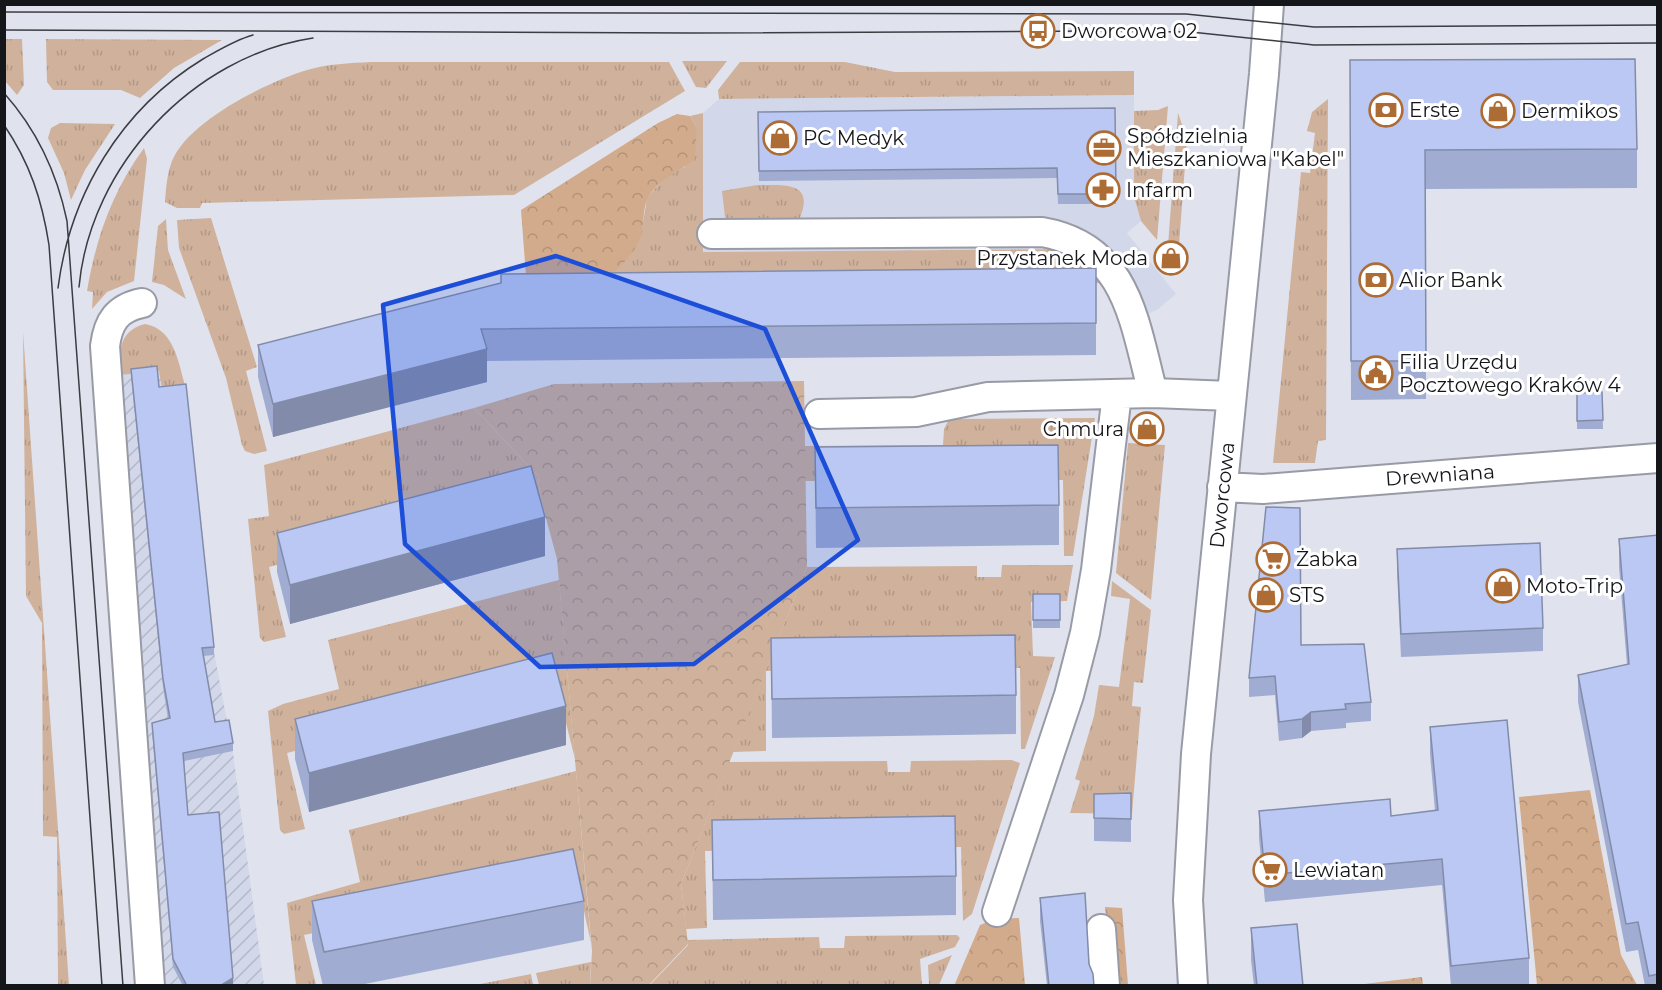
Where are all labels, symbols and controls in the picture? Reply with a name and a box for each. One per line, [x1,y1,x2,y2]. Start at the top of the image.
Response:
bus stop icon: Dworcowa 02 [1020,13,1056,49]
place label: Dworcowa 02 [1061,19,1197,43]
bank icon: Erste [1368,92,1404,128]
shop icon: Dermikos [1480,93,1516,129]
place label: Erste [1409,98,1460,122]
place label: Dermikos [1521,99,1618,123]
shop icon: PC Medyk [762,120,798,156]
place label: Spółdzielnia Mieszkaniowa "Kabel" [1127,124,1344,171]
place label: PC Medyk [803,126,904,150]
office icon: Spółdzielnia Mieszkaniowa "Kabel" [1086,130,1122,166]
pharmacy icon: Infarm [1085,172,1121,208]
place label: Infarm [1126,178,1193,202]
shop icon: Przystanek Moda [1153,240,1189,276]
place label: Przystanek Moda [976,246,1148,270]
bank icon: Alior Bank [1358,262,1394,298]
place label: Alior Bank [1399,268,1502,292]
place label: Filia Urzędu Pocztowego Kraków 4 [1399,350,1621,397]
public building icon: Filia Urzędu Pocztowego Kraków 4 [1358,355,1394,391]
shop icon: Chmura [1129,411,1165,447]
place label: Chmura [1043,417,1124,441]
street label: Dworcowa [1205,441,1239,549]
street label: Drewniana [1384,459,1496,491]
supermarket icon: Żabka [1255,541,1291,577]
place label: Żabka [1296,547,1358,571]
shop icon: Moto-Trip [1485,568,1521,604]
place label: Moto-Trip [1526,574,1623,598]
shop icon: STS [1248,577,1284,613]
place label: STS [1289,583,1325,607]
supermarket icon: Lewiatan [1252,852,1288,888]
place label: Lewiatan [1293,858,1384,882]

